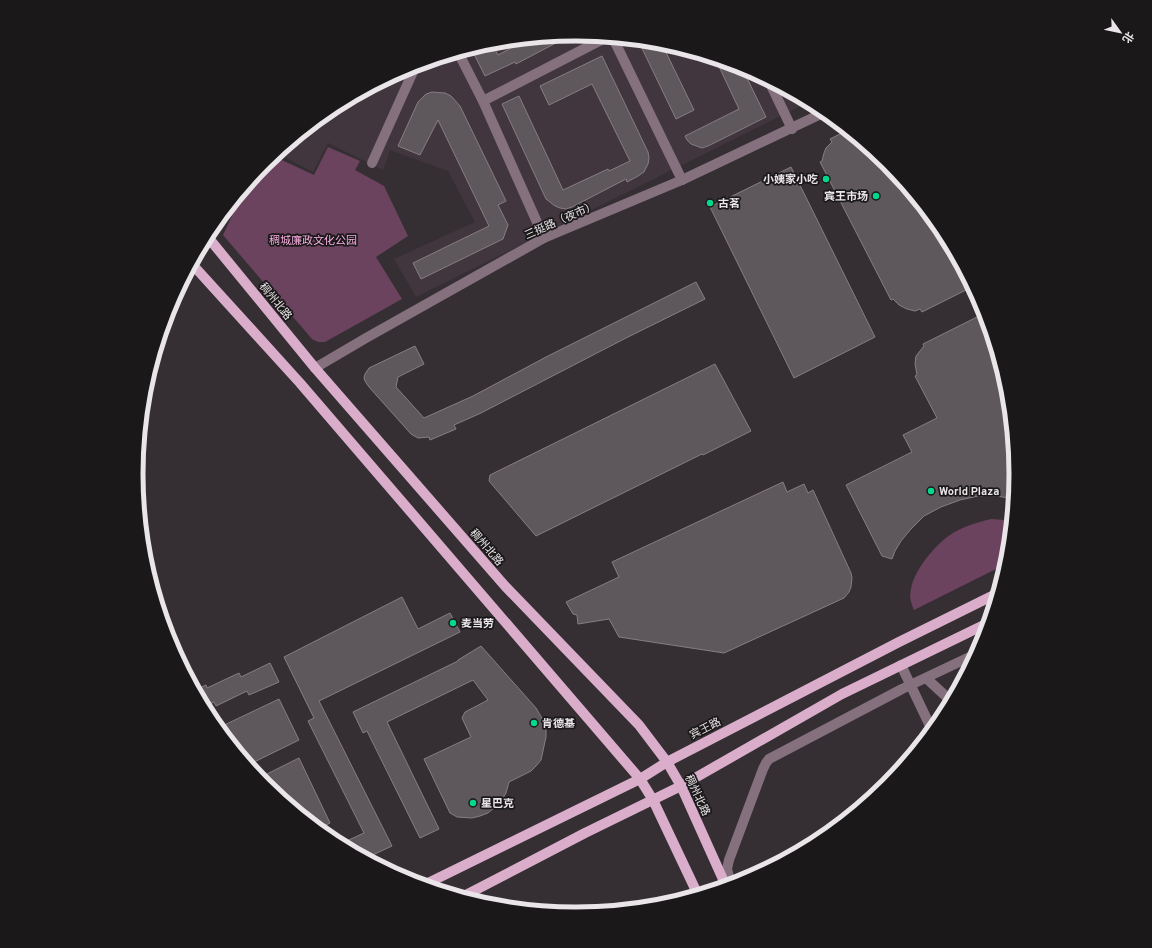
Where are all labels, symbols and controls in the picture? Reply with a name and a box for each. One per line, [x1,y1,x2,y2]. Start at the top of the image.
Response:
north arrow [1100,12,1140,52]
text: 北 [1119,28,1136,45]
place label: 小姨家小吃 [763,173,818,187]
marker: 小姨家小吃 [821,174,831,184]
place label: 宾王市场 [824,190,868,204]
marker: 宾王市场 [871,191,881,201]
place label: 古茗 [718,197,740,211]
marker: 古茗 [705,198,715,208]
street label: 三挺路（夜市） [522,199,598,243]
park label: 稠城廉政文化公园 [269,234,357,248]
street label: 稠州北路 [256,280,295,323]
place label: World Plaza [939,485,999,499]
marker: World Plaza [926,486,936,496]
street label: 稠州北路 [467,526,506,569]
place label: 麦当劳 [461,617,494,631]
marker: 麦当劳 [448,618,458,628]
street label: 宾王路 [688,715,723,743]
place label: 肯德基 [542,717,575,731]
marker: 肯德基 [529,718,539,728]
street label: 稠州北路 [681,773,713,818]
place label: 星巴克 [481,797,514,811]
marker: 星巴克 [468,798,478,808]

